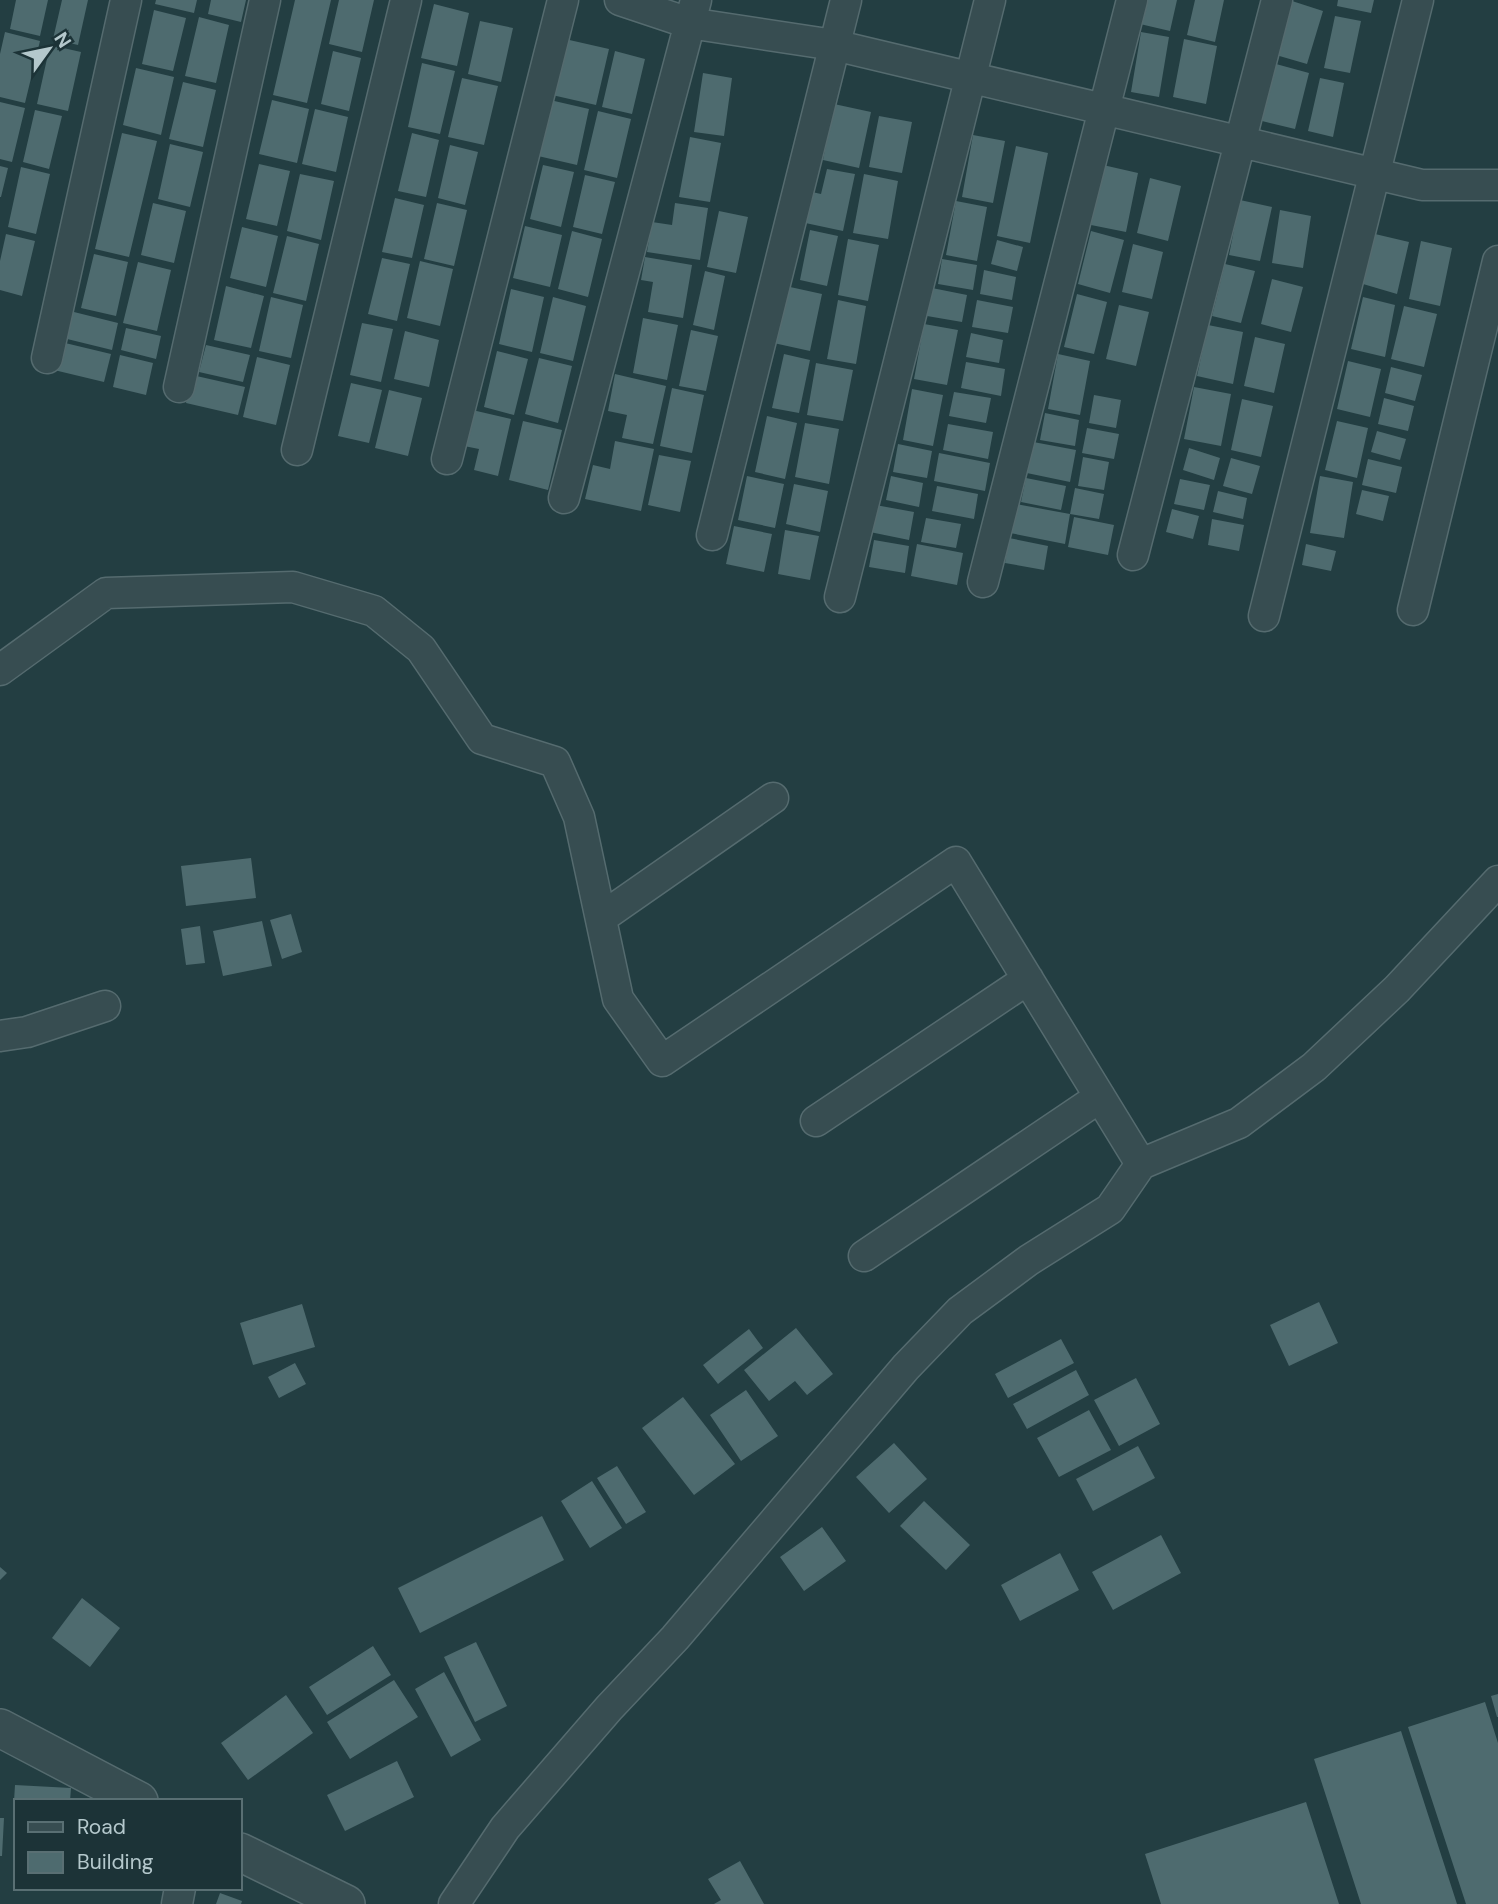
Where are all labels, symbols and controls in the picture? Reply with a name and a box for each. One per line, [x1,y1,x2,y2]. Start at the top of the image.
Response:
north arrow [14,14,84,84]
text: N [49,27,77,53]
legend [14,1799,242,1890]
text: Road [77,1813,126,1841]
text: Building [77,1848,154,1876]

